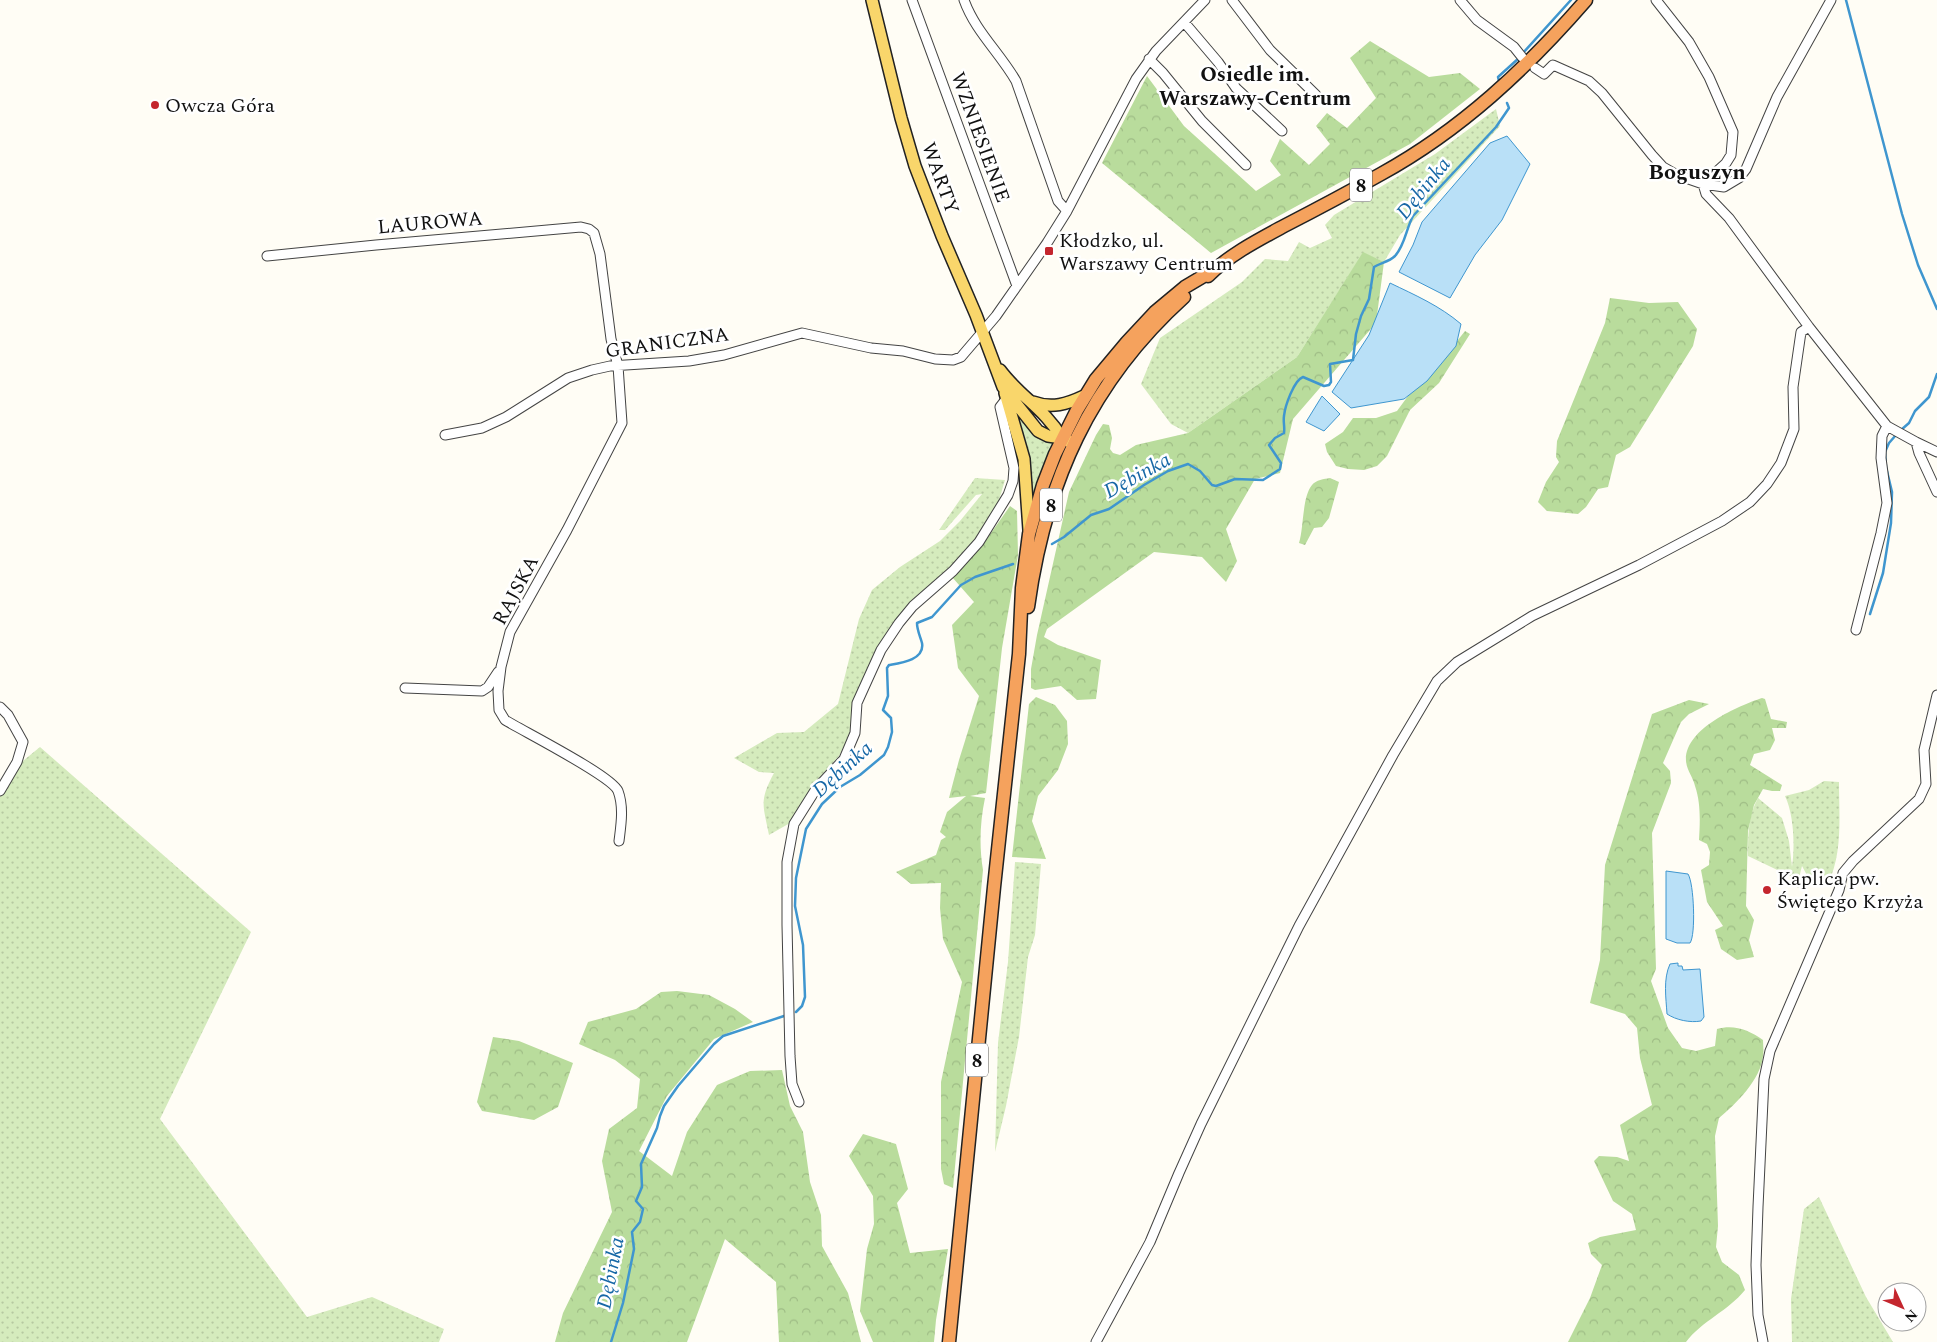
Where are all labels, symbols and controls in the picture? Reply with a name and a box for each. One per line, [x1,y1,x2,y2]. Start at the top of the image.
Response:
district label: Osiedle im. Warszawy-Centrum [1159,59,1351,115]
street label: WZNIESIENIE [943,68,1018,207]
place label: Owcza Góra [165,91,275,121]
marker: Owcza Góra [149,99,161,111]
street label: WARTY [913,138,967,219]
water label: Dębinka [1388,150,1459,227]
district label: Boguszyn [1648,156,1746,189]
road number: 8 [1350,168,1372,202]
street label: LAUROWA [376,203,484,243]
place label: Kłodzko, ul. Warszawy Centrum [1059,226,1233,279]
marker: Kłodzko, ul. Warszawy Centrum [1043,245,1055,257]
street label: GRANICZNA [603,319,731,367]
water label: Dębinka [1098,444,1177,507]
road number: 8 [1040,488,1062,522]
street label: RAJSKA [485,550,547,631]
water label: Dębinka [805,733,881,806]
place label: Kaplica pw. Świętego Krzyża [1777,864,1923,917]
marker: Kaplica pw. Świętego Krzyża [1761,884,1773,896]
road number: 8 [966,1044,988,1076]
water label: Dębinka [588,1234,634,1312]
north arrow [1877,1282,1927,1332]
text: N [1899,1304,1923,1327]

